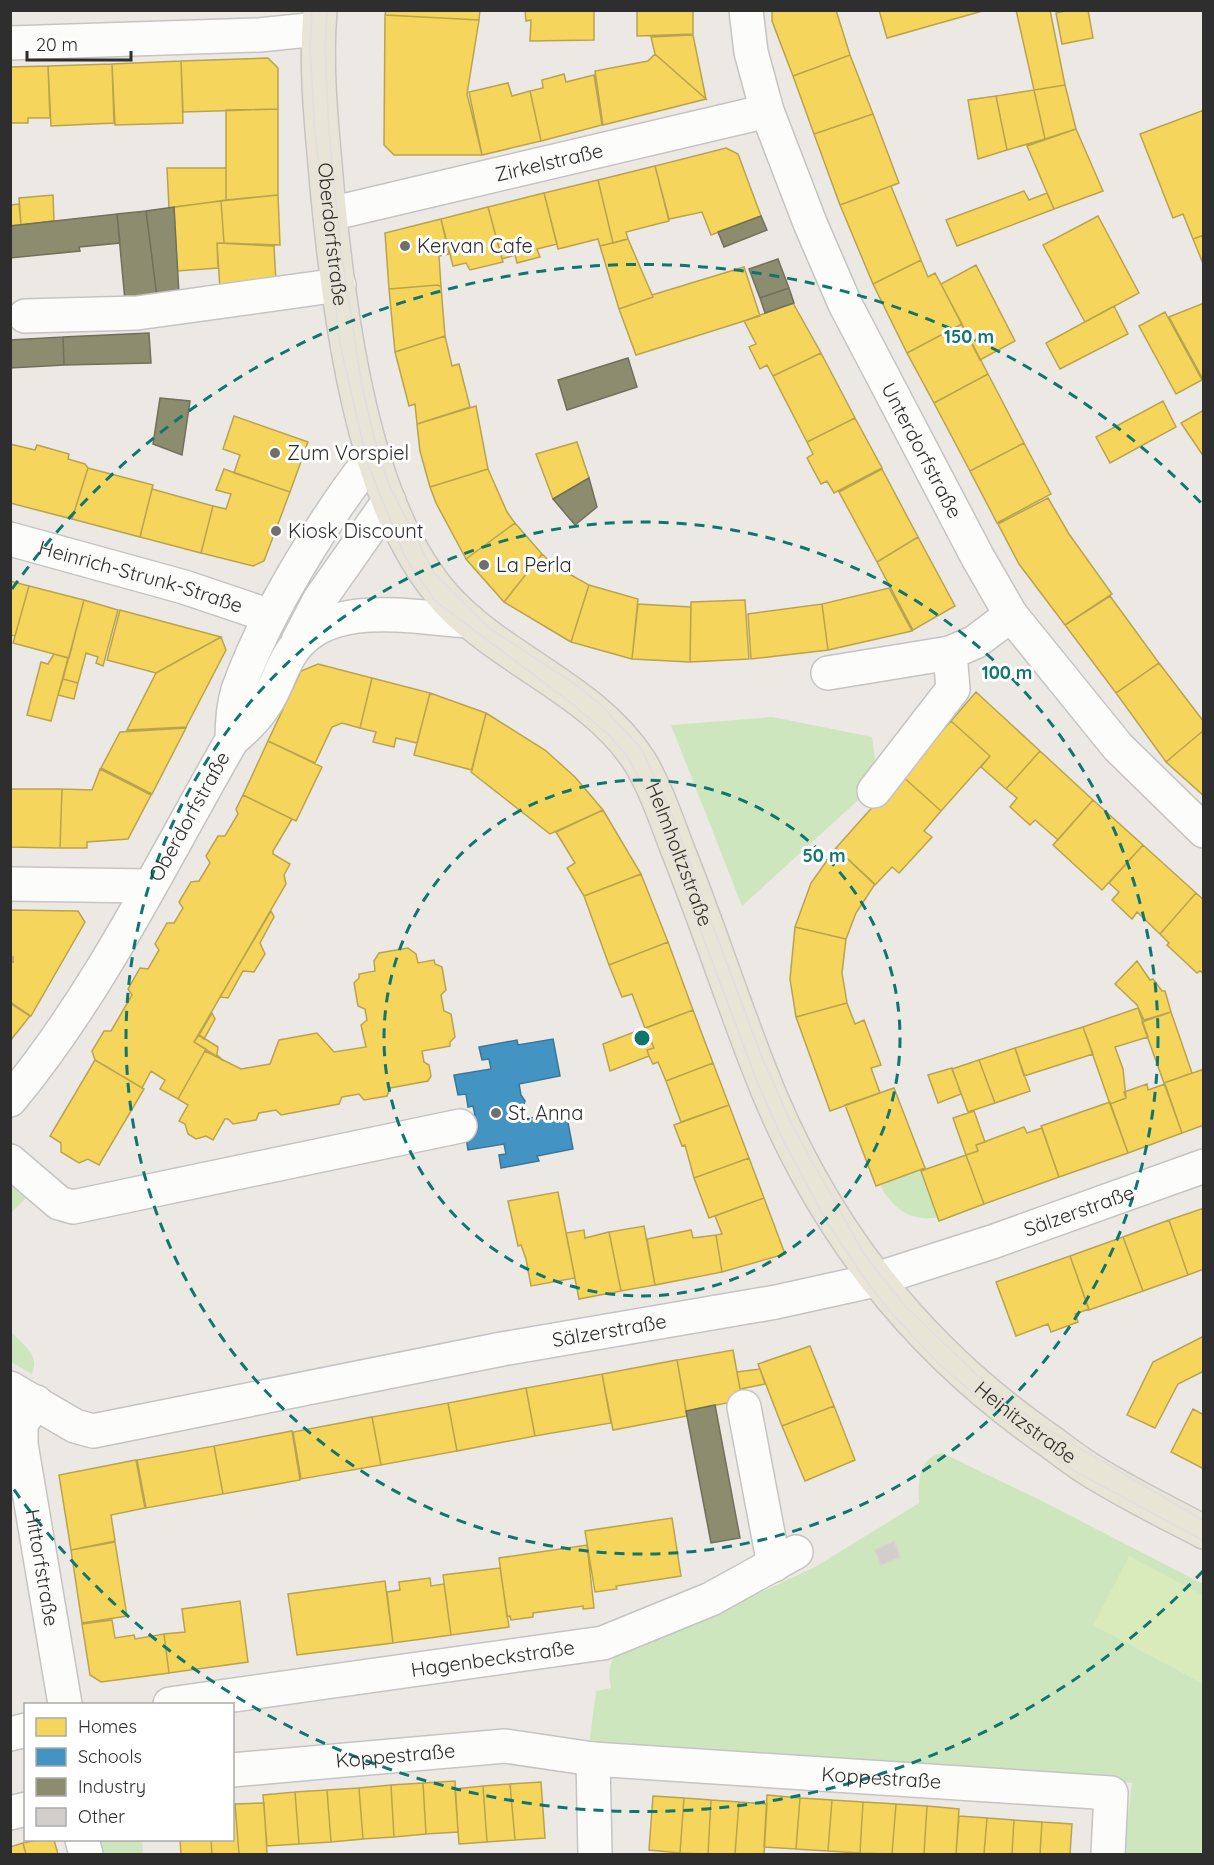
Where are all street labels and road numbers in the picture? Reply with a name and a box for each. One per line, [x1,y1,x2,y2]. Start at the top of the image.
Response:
street label: Zirkelstraße [492,137,605,187]
street label: Oberdorfstraße [313,161,354,308]
street label: Unterdorfstraße [876,378,968,522]
street label: Heinrich-Strunk-Straße [36,535,246,618]
street label: Oberdorfstraße [143,747,235,885]
street label: Helmholtzstraße [641,778,719,930]
street label: Sälzerstraße [1020,1179,1138,1242]
street label: Sälzerstraße [550,1308,668,1352]
street label: Heinitzstraße [970,1375,1082,1469]
street label: Hittorfstraße [20,1507,65,1628]
street label: Hagenbeckstraße [409,1634,576,1682]
street label: Koppestraße [334,1737,456,1773]
street label: Koppestraße [821,1761,942,1794]

